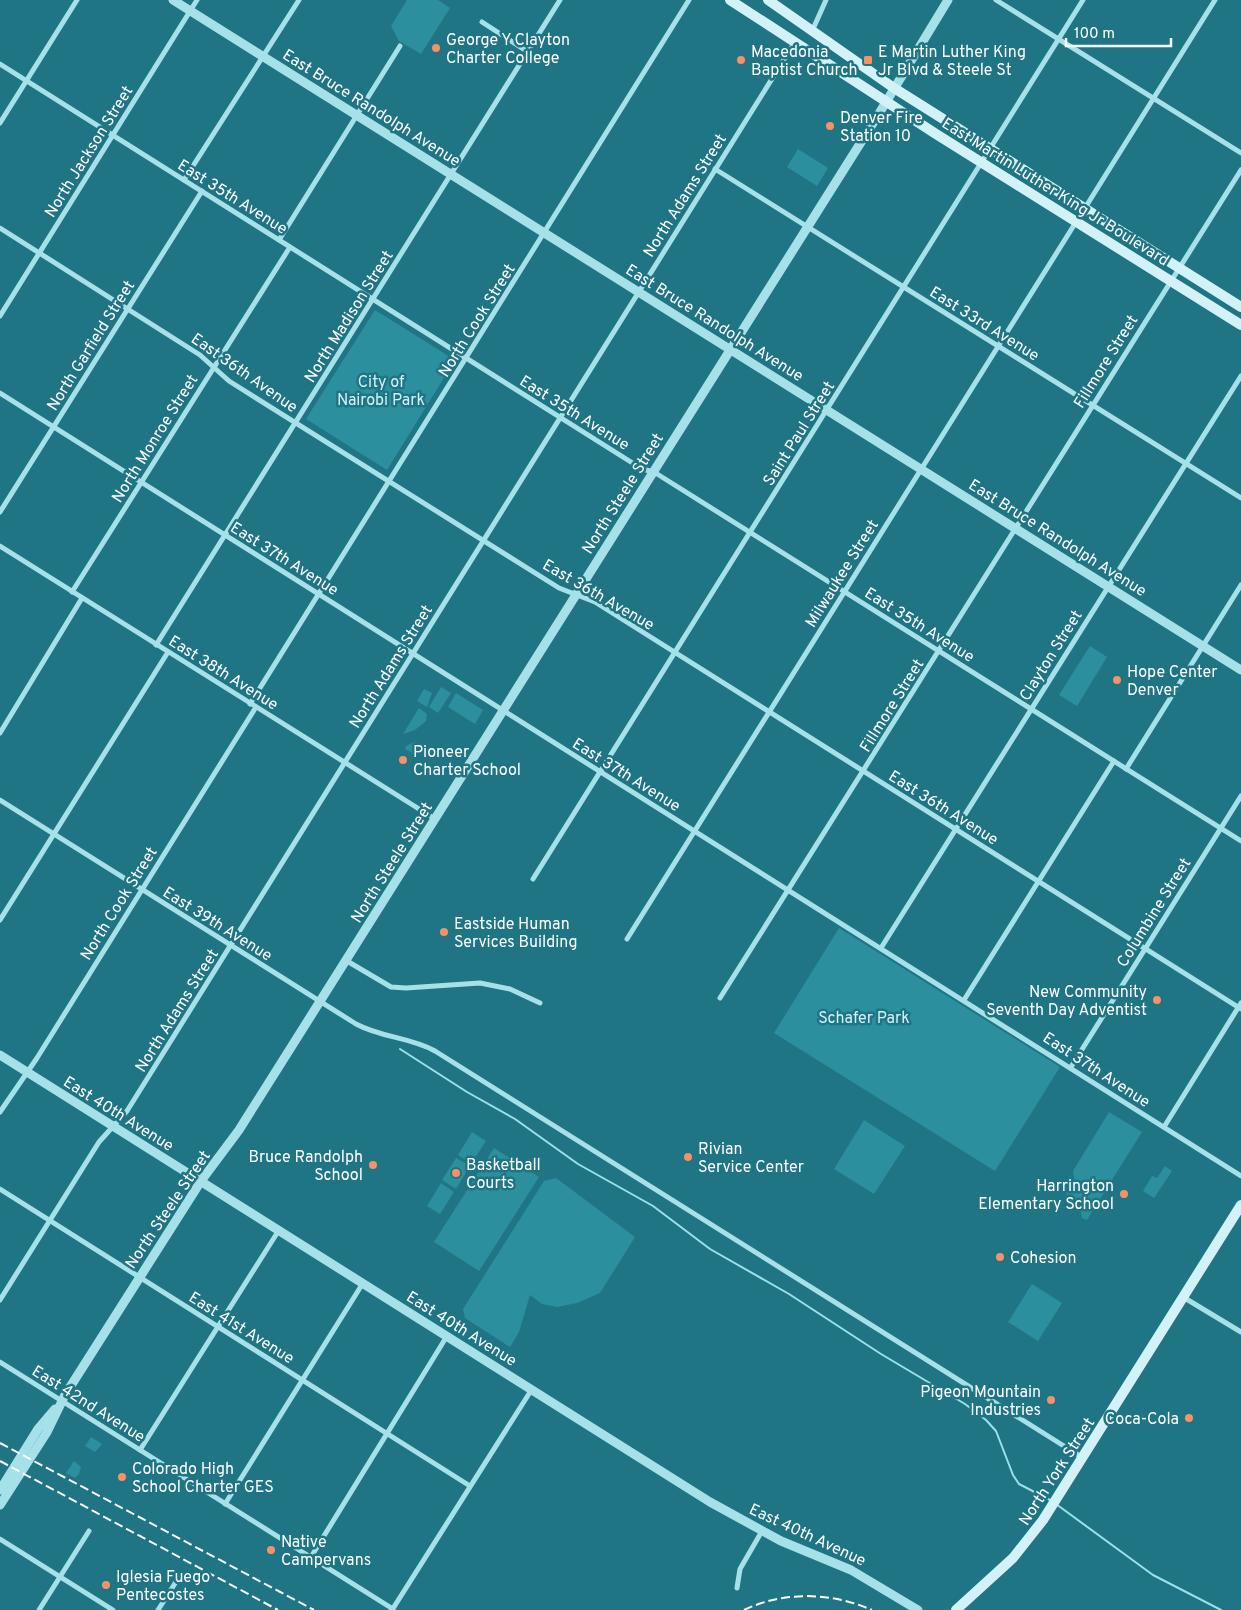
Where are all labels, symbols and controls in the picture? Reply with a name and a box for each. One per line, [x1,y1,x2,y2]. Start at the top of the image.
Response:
scale bar [1066,15,1171,47]
text: 100 m [1074,25,1115,44]
place label: George Y Clayton Charter College [446,31,570,69]
marker: George Y Clayton Charter College [430,42,442,54]
place label: Macedonia Baptist Church [751,43,857,81]
place label: E Martin Luther King Jr Blvd & Steele St [878,43,1026,81]
street label: East Bruce Randolph Avenue [278,46,464,172]
marker: Macedonia Baptist Church [735,54,747,66]
marker: E Martin Luther King Jr Blvd & Steele St [862,54,874,66]
street label: North Jackson Street [41,82,138,222]
place label: Denver Fire Station 10 [840,109,923,147]
street label: East Martin Luther King Jr Boulevard [937,114,1172,271]
marker: Denver Fire Station 10 [824,120,836,132]
street label: North Adams Street [640,131,732,261]
street label: East 35th Avenue [173,156,291,240]
street label: North Madison Street [301,247,399,387]
street label: North Cook Street [435,261,521,381]
street label: East Bruce Randolph Avenue [621,261,807,387]
street label: North Garfield Street [43,277,140,415]
street label: East 33rd Avenue [925,283,1043,367]
street label: Fillmore Street [1070,312,1143,412]
street label: East 36th Avenue [187,329,301,418]
street label: North Monroe Street [108,371,203,507]
street label: East 35th Avenue [515,372,633,456]
park label: City of Nairobi Park [337,373,425,411]
street label: Saint Paul Street [759,378,840,490]
street label: North Steele Street [578,430,669,558]
street label: East Bruce Randolph Avenue [964,476,1150,602]
street label: Milwaukee Street [802,517,884,632]
street label: East 37th Avenue [226,518,342,601]
street label: East 36th Avenue [539,556,657,636]
street label: East 35th Avenue [860,584,978,668]
street label: North Adams Street [346,602,438,732]
street label: Clayton Street [1016,607,1087,705]
street label: East 38th Avenue [164,632,281,715]
street label: Fillmore Street [856,656,929,756]
place label: Hope Center Denver [1127,663,1218,701]
marker: Hope Center Denver [1111,674,1123,686]
street label: East 37th Avenue [568,734,684,817]
place label: Pioneer Charter School [413,743,521,781]
marker: Pioneer Charter School [397,754,409,766]
street label: East 36th Avenue [884,767,1002,850]
street label: North Steele Street [347,799,438,927]
street label: North Cook Street [77,844,163,964]
street label: Columbine Street [1113,855,1196,971]
street label: East 39th Avenue [159,883,275,966]
place label: Eastside Human Services Building [454,915,578,953]
marker: Eastside Human Services Building [438,926,450,938]
street label: North Adams Street [132,946,224,1076]
place label: New Community Seventh Day Adventist [986,983,1147,1021]
marker: New Community Seventh Day Adventist [1151,994,1163,1006]
park label: Schafer Park [818,1009,910,1029]
street label: East 37th Avenue [1039,1029,1153,1113]
street label: East 40th Avenue [59,1073,177,1157]
place label: Rivian Service Center [698,1140,804,1178]
street label: North Steele Street [122,1147,216,1273]
place label: Bruce Randolph School [248,1148,363,1186]
marker: Rivian Service Center [682,1151,694,1163]
place label: Basketball Courts [466,1156,541,1194]
marker: Bruce Randolph School [367,1159,379,1171]
marker: Basketball Courts [450,1167,462,1179]
place label: Harrington Elementary School [978,1177,1114,1215]
marker: Harrington Elementary School [1118,1188,1130,1200]
place label: Cohesion [1010,1249,1076,1269]
marker: Cohesion [994,1251,1006,1263]
street label: East 41st Avenue [184,1288,297,1369]
street label: East 40th Avenue [402,1288,520,1372]
street label: East 42nd Avenue [28,1362,148,1448]
place label: Pigeon Mountain Industries [920,1383,1041,1421]
marker: Pigeon Mountain Industries [1045,1394,1057,1406]
place label: Coca-Cola [1105,1410,1179,1430]
marker: Coca-Cola [1183,1412,1195,1424]
street label: North York Street [1015,1414,1100,1530]
place label: Colorado High School Charter GES [132,1460,274,1498]
marker: Colorado High School Charter GES [116,1471,128,1483]
street label: East 40th Avenue [746,1500,869,1572]
place label: Native Campervans [281,1533,371,1571]
marker: Native Campervans [265,1544,277,1556]
place label: Iglesia Fuego Pentecostes [116,1568,210,1606]
marker: Iglesia Fuego Pentecostes [100,1579,112,1591]

